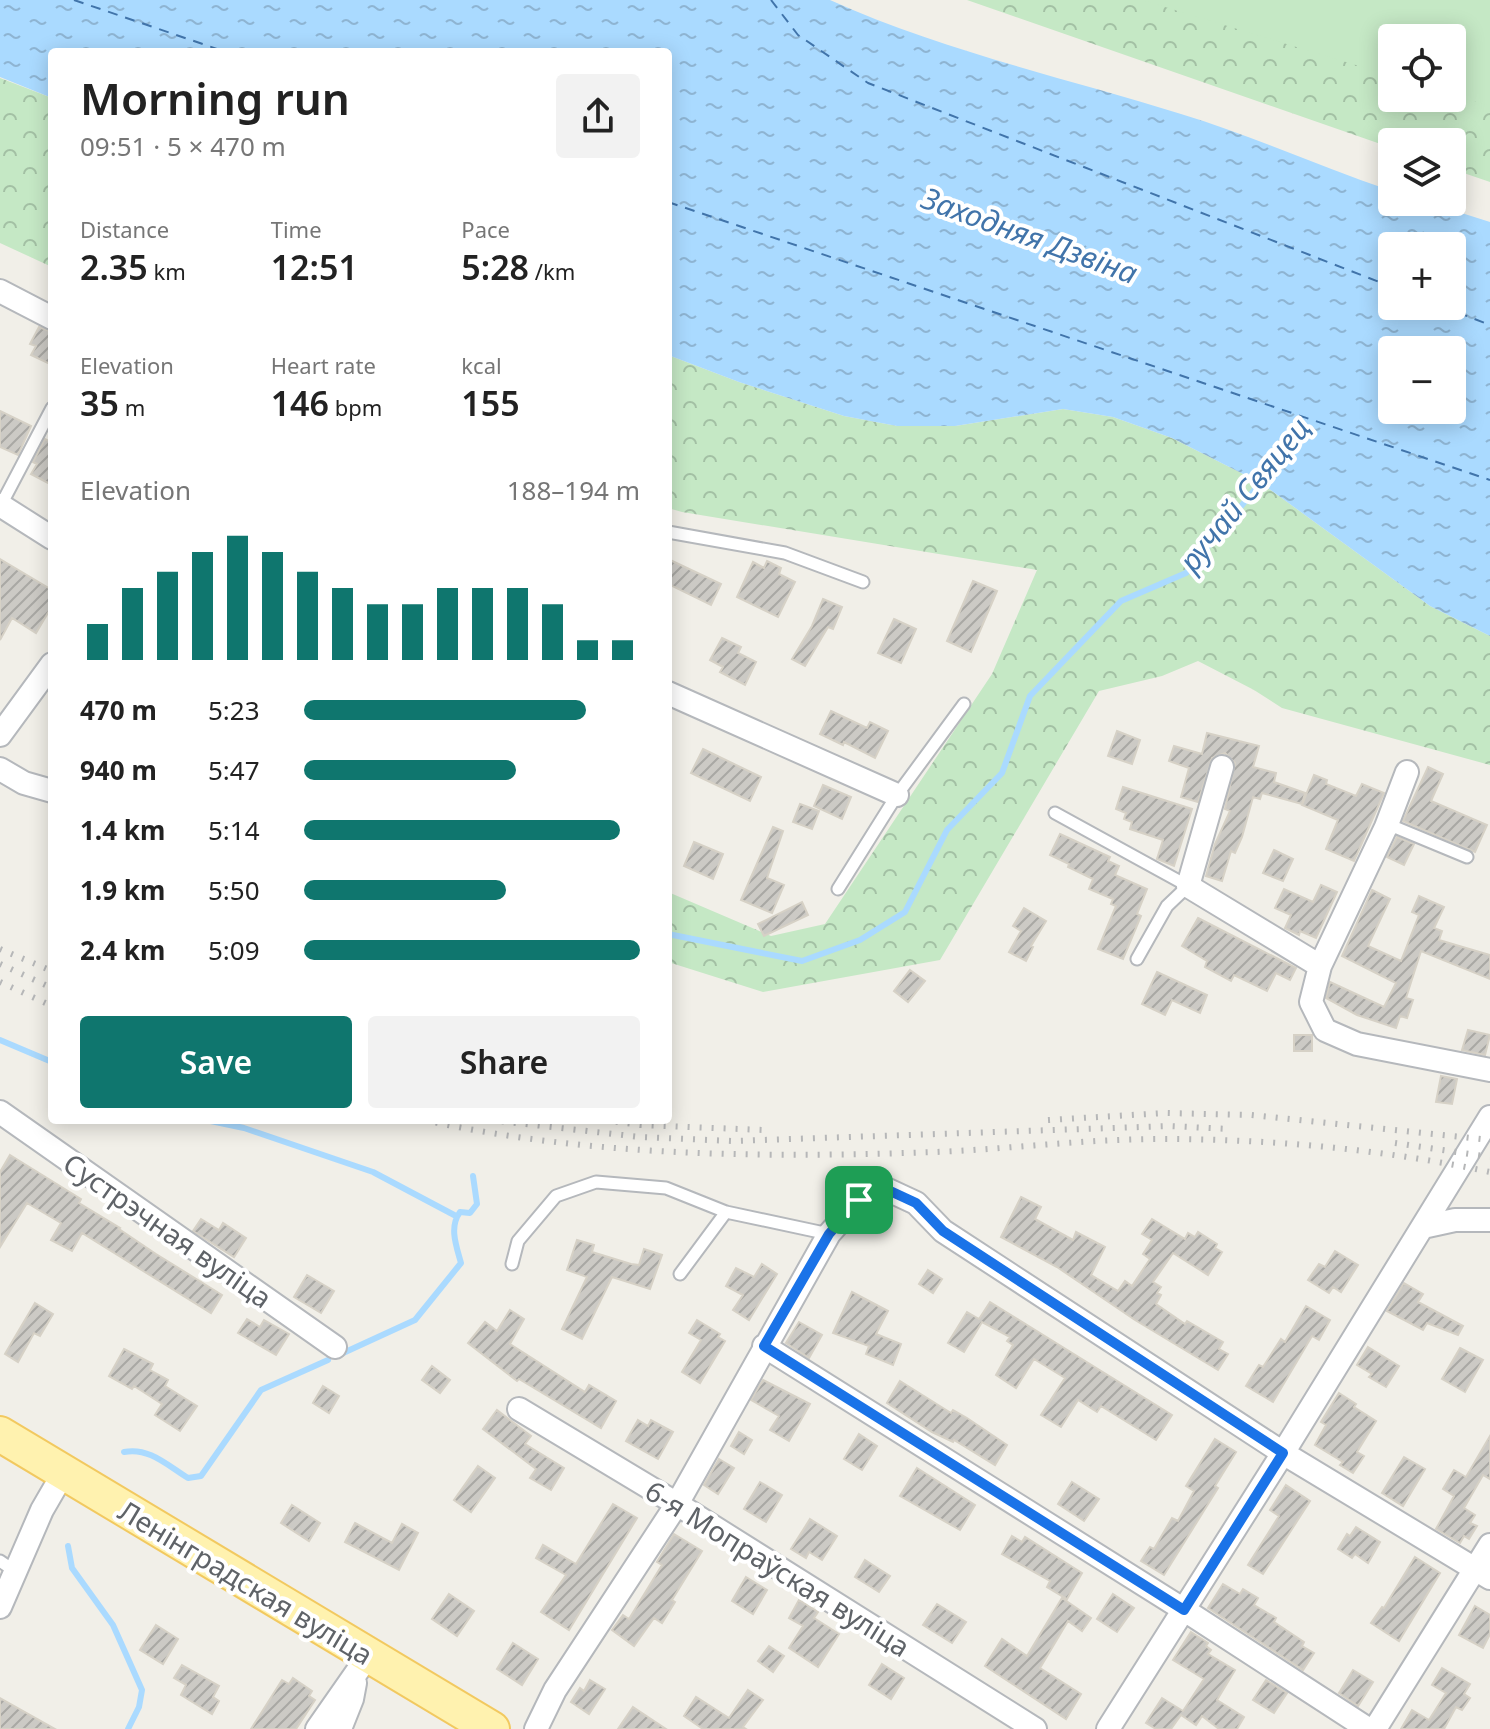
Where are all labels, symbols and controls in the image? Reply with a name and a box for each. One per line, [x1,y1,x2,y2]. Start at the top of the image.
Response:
map controls [1378,24,1466,424]
button: locate [1378,24,1466,112]
text: Morning run [80,68,350,128]
button: share [556,74,640,158]
text: 09:51 · 5 × 470 m [80,128,286,164]
button: layers [1378,128,1466,216]
water label: Заходняя Дзвіна [916,177,1143,293]
text: Distance [80,214,169,244]
text: Time [271,214,322,244]
text: Pace [461,214,510,244]
button: + [1378,232,1466,320]
text: 2.35 [80,244,148,290]
text: 12:51 [271,244,358,290]
text: 5:28 [461,244,529,290]
text: km [148,256,186,286]
text: /km [529,256,575,286]
button: − [1378,336,1466,424]
text: Elevation [80,350,174,380]
text: Heart rate [271,350,376,380]
text: kcal [461,350,502,380]
text: 35 [80,380,119,426]
text: 146 [271,380,329,426]
text: 155 [461,380,520,426]
text: m [119,392,145,422]
text: bpm [329,392,382,422]
water label: ручай Свяцец [1168,408,1319,581]
text: Elevation [80,472,191,508]
text: 188–194 m [507,472,640,508]
text: 470 m [80,692,157,728]
text: 5:23 [208,692,260,728]
text: 940 m [80,752,157,788]
text: 5:47 [208,752,260,788]
text: 1.4 km [80,812,165,848]
text: 5:14 [208,812,260,848]
text: 1.9 km [80,872,165,908]
text: 5:50 [208,872,260,908]
text: 2.4 km [80,932,165,968]
text: 5:09 [208,932,260,968]
button: Save [80,1016,352,1108]
button: Share [368,1016,640,1108]
street label: Сустрэчная вуліца [56,1144,280,1316]
pin [825,1166,893,1234]
icon: arrive [837,1178,881,1222]
street label: 6-я Мопраўская вуліца [639,1471,917,1665]
street label: Ленінградская вуліца [112,1491,380,1673]

